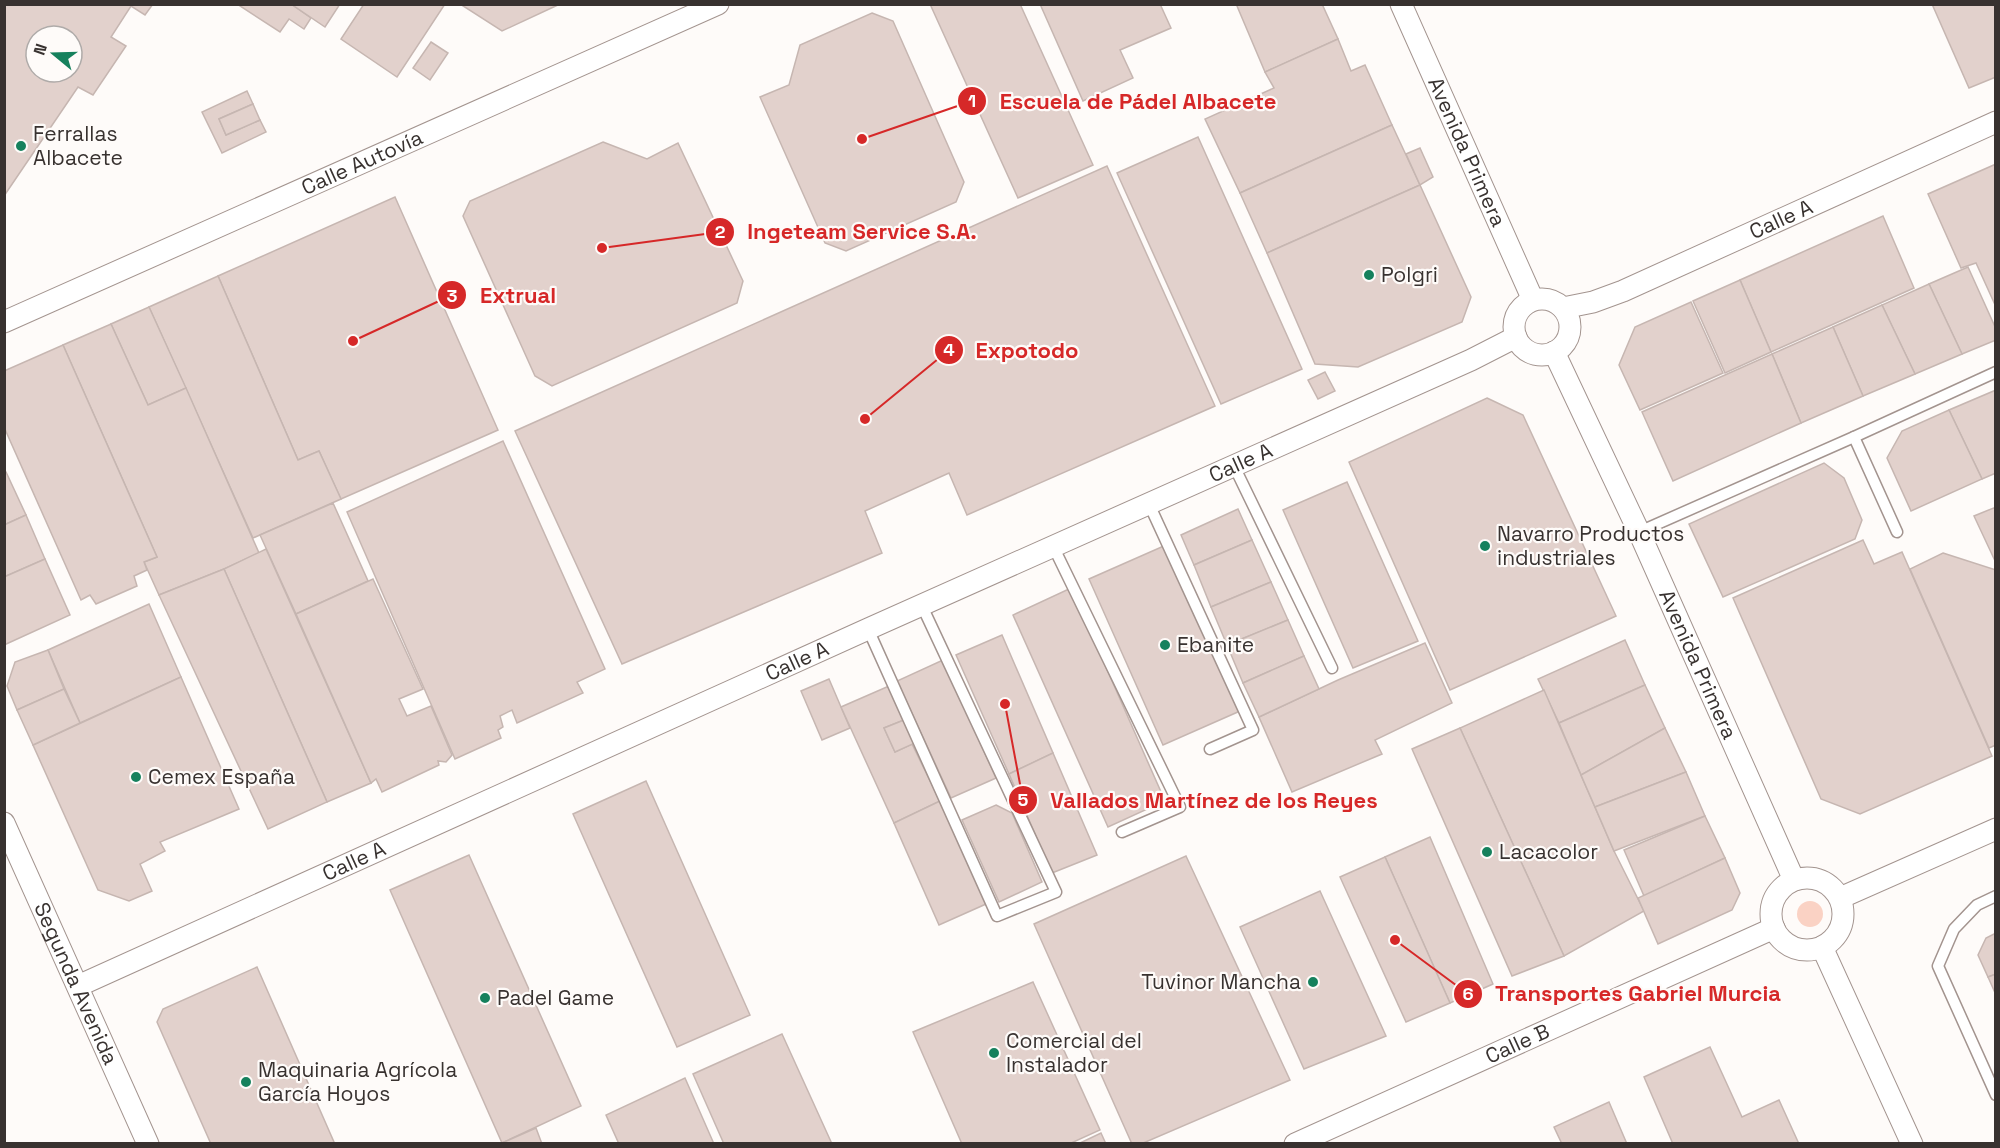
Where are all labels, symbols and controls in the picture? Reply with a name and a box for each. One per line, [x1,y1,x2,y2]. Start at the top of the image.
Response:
north arrow [24,24,84,84]
text: N [29,41,52,58]
street label: Avenida Primera [1422,73,1513,231]
callout: Escuela de Pádel Albacete [957,81,1288,121]
text: Escuela de Pádel Albacete [1000,87,1276,115]
text: 1 [968,89,976,112]
place label: Ferrallas Albacete [33,120,123,171]
street label: Calle Autovía [297,123,427,201]
marker: Ferrallas Albacete [14,139,28,153]
street label: Calle A [1745,193,1817,245]
callout: Ingeteam Service S.A. [705,212,989,252]
text: Ingeteam Service S.A. [747,217,977,245]
text: 2 [715,220,726,243]
place label: Polgri [1381,261,1438,288]
marker: Polgri [1362,268,1376,282]
callout: Extrual [437,275,568,315]
text: Extrual [480,281,556,309]
text: 3 [447,284,458,307]
callout: Expotodo [934,330,1090,370]
text: Expotodo [976,336,1078,364]
text: 4 [943,338,955,361]
street label: Calle A [1205,436,1276,488]
place label: Navarro Productos industriales [1497,520,1684,571]
marker: Navarro Productos industriales [1478,539,1492,553]
street label: Avenida Primera [1653,585,1744,743]
place label: Ebanite [1177,631,1254,658]
street label: Calle A [761,635,833,687]
marker: Ebanite [1158,638,1172,652]
place label: Cemex España [148,763,295,790]
marker: Cemex España [129,770,143,784]
callout: Vallados Martínez de los Reyes [1008,780,1390,820]
text: Vallados Martínez de los Reyes [1050,786,1378,814]
text: 5 [1018,788,1029,811]
street label: Calle A [318,835,390,887]
place label: Lacacolor [1499,838,1598,865]
marker: Lacacolor [1480,845,1494,859]
street label: Segunda Avenida [28,898,125,1069]
place label: Tuvinor Mancha [1141,968,1301,995]
callout: Transportes Gabriel Murcia [1453,974,1793,1014]
marker: Tuvinor Mancha [1306,975,1320,989]
text: Transportes Gabriel Murcia [1495,979,1781,1007]
text: 6 [1462,982,1474,1005]
place label: Padel Game [497,984,614,1011]
marker: Padel Game [478,991,492,1005]
street label: Calle B [1481,1017,1554,1069]
place label: Comercial del Instalador [1006,1027,1142,1078]
marker: Comercial del Instalador [987,1046,1001,1060]
place label: Maquinaria Agrícola García Hoyos [258,1056,457,1107]
marker: Maquinaria Agrícola García Hoyos [239,1075,253,1089]

